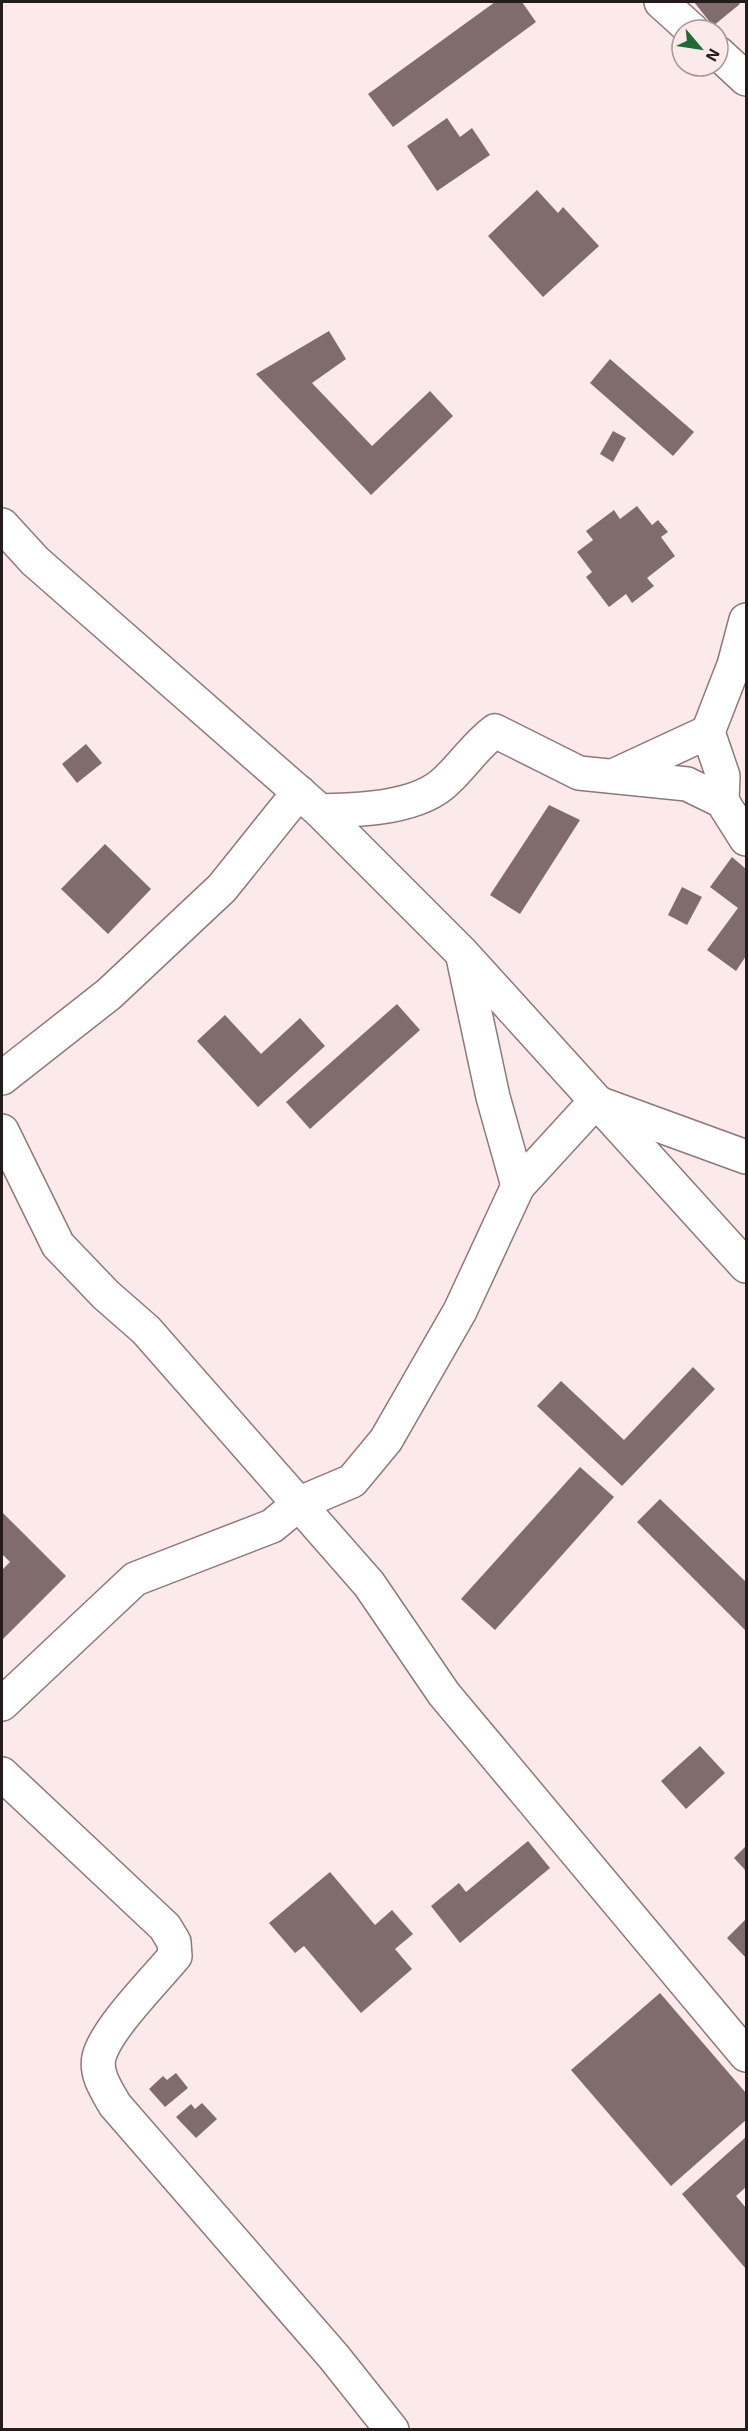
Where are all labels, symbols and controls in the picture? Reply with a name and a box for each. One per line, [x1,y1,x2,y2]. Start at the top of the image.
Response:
north arrow [670,18,730,78]
text: N [702,46,725,65]

